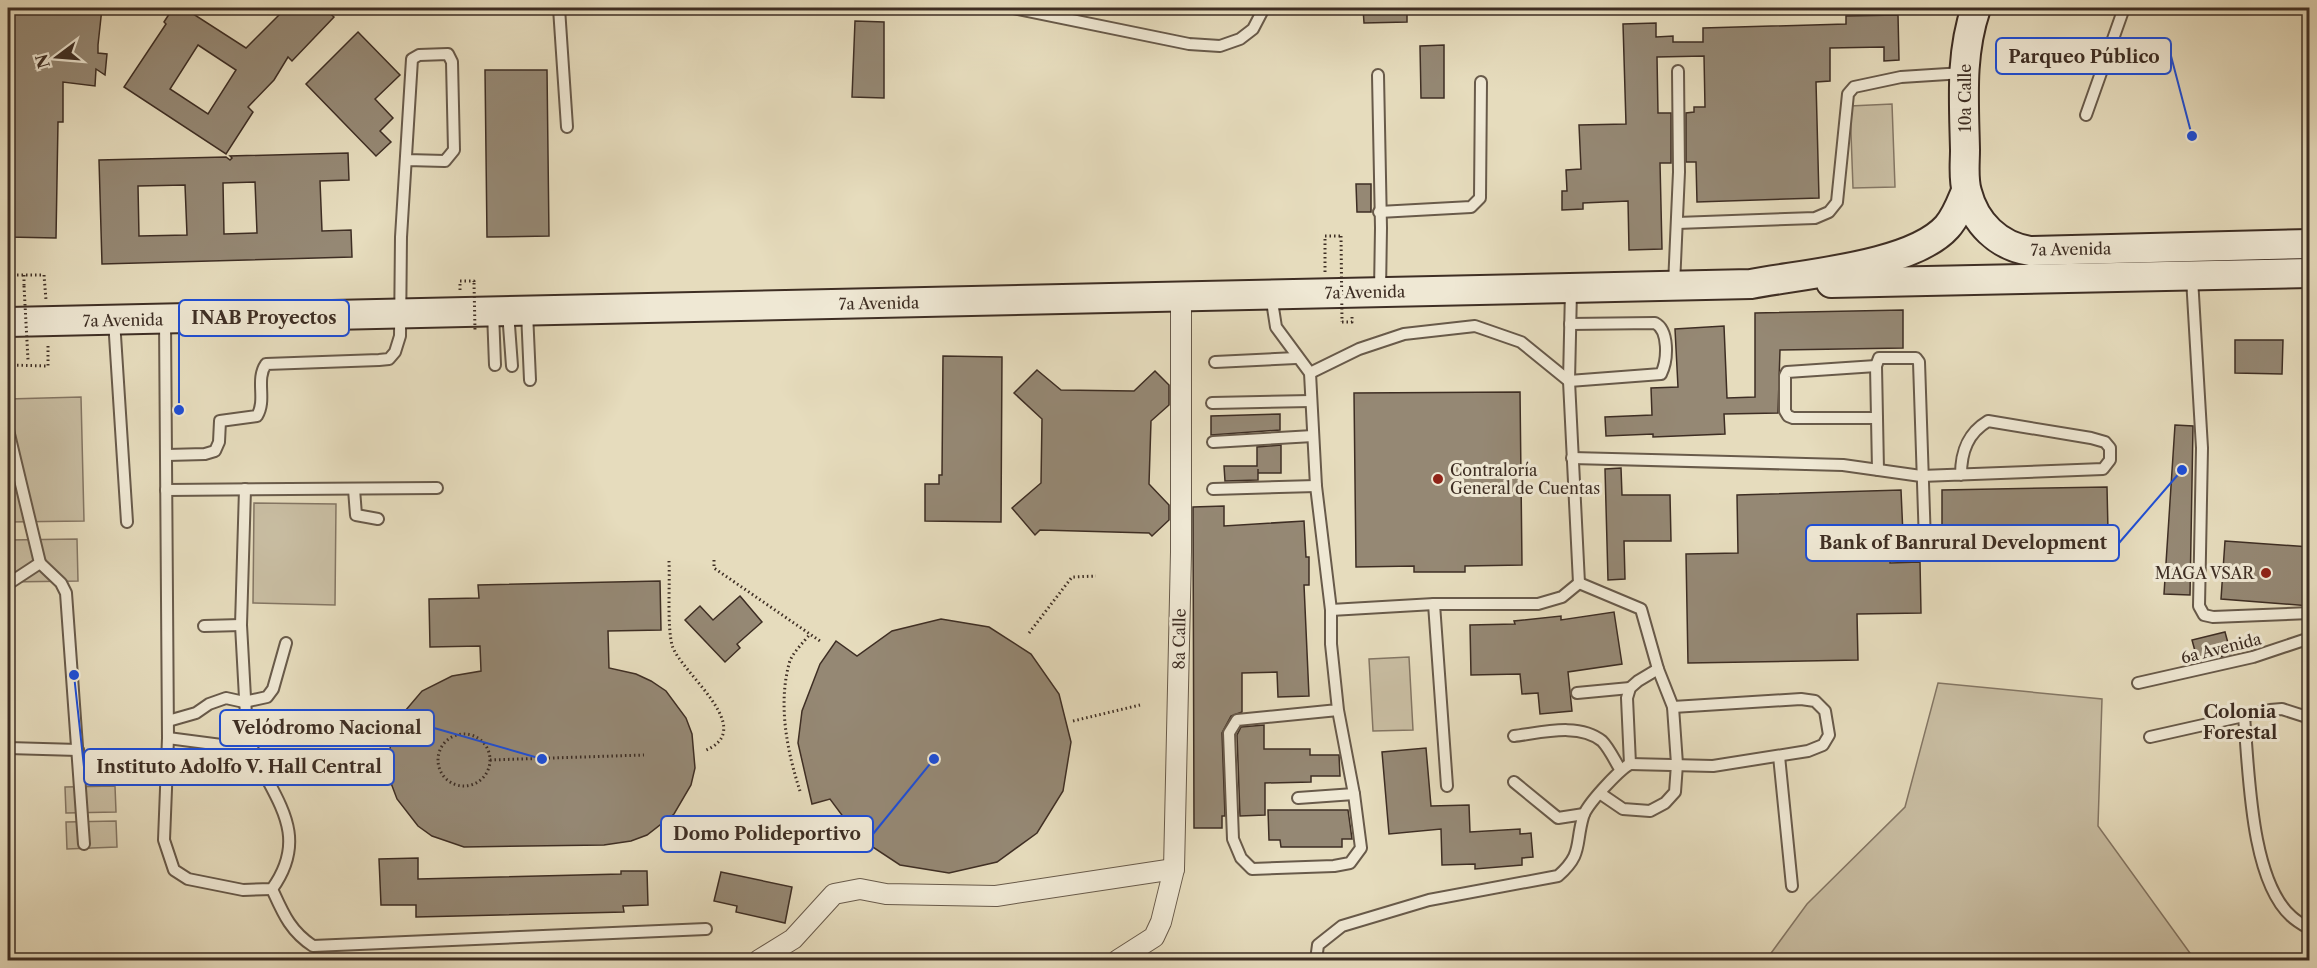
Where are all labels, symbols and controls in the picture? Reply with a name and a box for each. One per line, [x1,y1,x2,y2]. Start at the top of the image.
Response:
north arrow [27,27,87,87]
callout: Parqueo Público [1996,38,2171,74]
text: Parqueo Público [2008,46,2160,68]
text: N [31,52,54,71]
street label: 10a Calle [1955,64,1975,132]
street label: 7a Avenida [2030,238,2112,260]
street label: 7a Avenida [1324,281,1406,303]
street label: 7a Avenida [838,292,920,314]
callout: INAB Proyectos [179,300,349,336]
text: INAB Proyectos [191,307,337,329]
street label: 7a Avenida [82,309,164,331]
place label: Contraloría General de Cuentas [1450,460,1600,498]
marker: Contraloría General de Cuentas [1431,472,1445,486]
callout: Bank of Banrural Development [1806,525,2119,561]
text: Bank of Banrural Development [1819,532,2108,554]
place label: MAGA VSAR [2155,563,2255,583]
marker: MAGA VSAR [2259,566,2273,580]
street label: 8a Calle [1168,608,1190,670]
street label: 6a Avenida [2179,628,2264,668]
district label: Colonia Forestal [2203,701,2277,744]
callout: Velódromo Nacional [220,710,434,746]
text: Velódromo Nacional [231,717,422,739]
callout: Instituto Adolfo V. Hall Central [84,749,394,785]
text: Instituto Adolfo V. Hall Central [96,756,382,778]
callout: Domo Polideportivo [661,816,873,852]
text: Domo Polideportivo [673,823,861,845]

